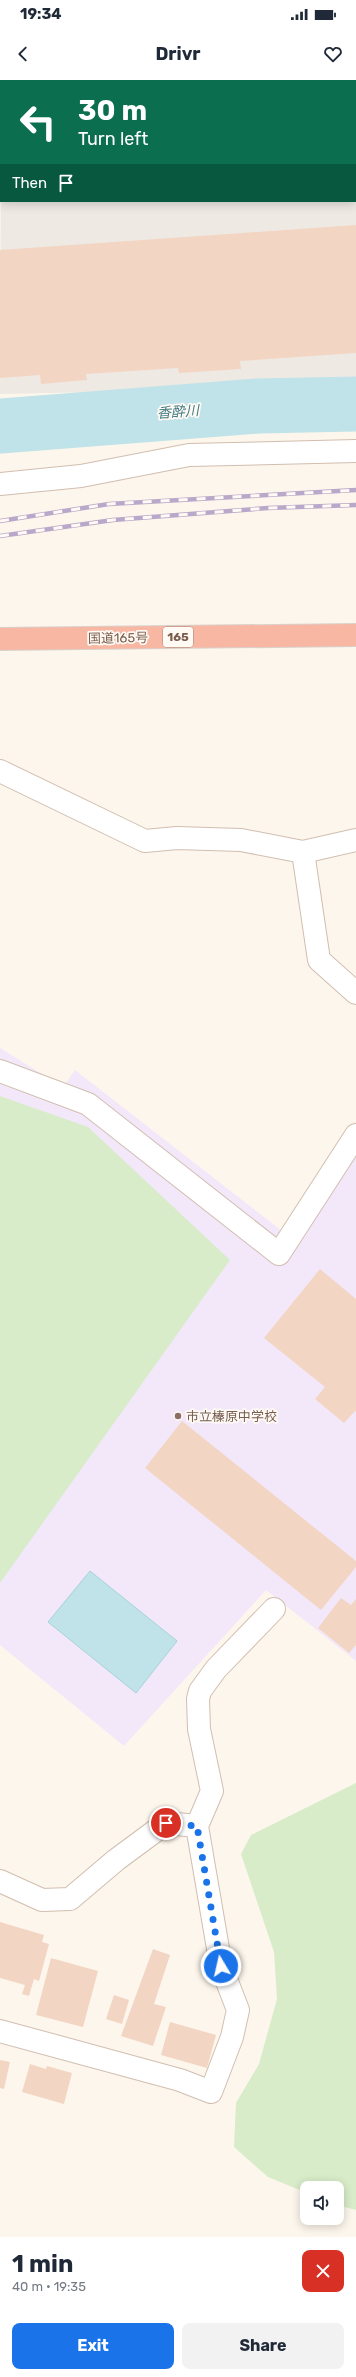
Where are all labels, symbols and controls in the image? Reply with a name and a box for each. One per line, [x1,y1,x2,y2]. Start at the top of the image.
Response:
text: 19:34 [20,5,62,23]
icon: back [12,43,34,65]
text: Drivr [155,43,201,65]
icon: heart [322,43,344,65]
text: 30 m [78,94,147,127]
icon: left [12,96,64,148]
text: Turn left [78,128,148,150]
icon: arrive [55,172,77,194]
text: Then [12,174,47,192]
water label: 香酔川 [156,402,202,422]
road number: 165 [163,627,193,647]
street label: 国道165号 [88,630,148,646]
place label: 市立榛原中学校 [186,1409,277,1424]
marker: 市立榛原中学校 [173,1411,183,1421]
pin [149,1806,183,1840]
icon: arrive [155,1812,177,1834]
position arrow [200,1945,242,1987]
map controls [300,2181,344,2225]
button: sound [300,2181,344,2225]
text: 1 min [12,2250,73,2278]
button: close [302,2250,344,2292]
text: 40 m · 19:35 [12,2279,86,2294]
button: Exit [12,2323,174,2369]
button: Share [182,2323,344,2369]

